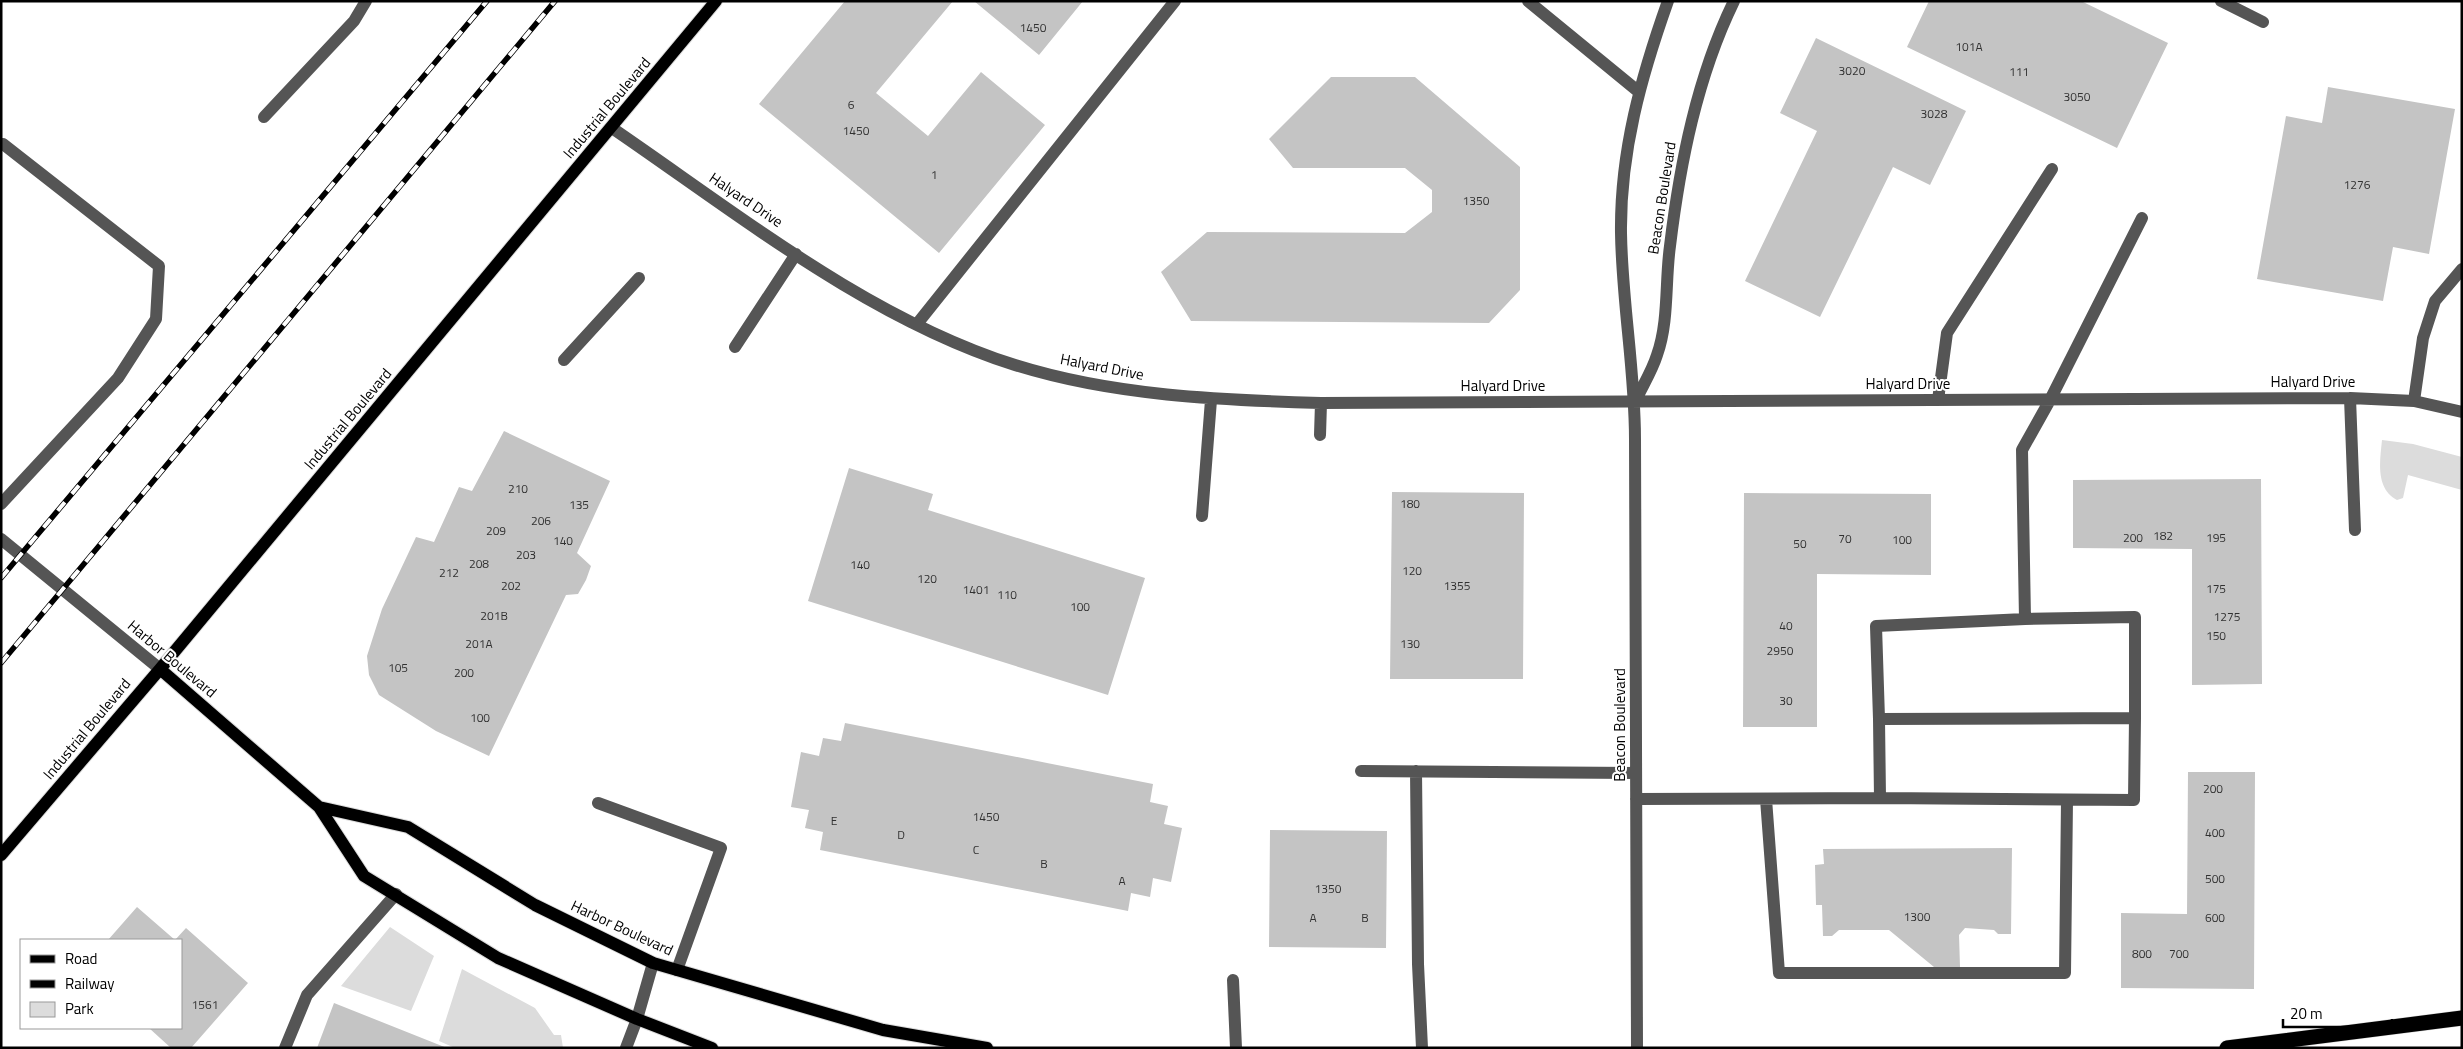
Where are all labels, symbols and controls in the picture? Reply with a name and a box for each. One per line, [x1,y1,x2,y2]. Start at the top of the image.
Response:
house number: 1450 [1020,18,1047,37]
house number: 101A [1955,37,1983,56]
street label: Industrial Boulevard [557,52,656,163]
house number: 3020 [1839,61,1866,80]
house number: 111 [2009,62,2029,81]
house number: 3050 [2064,87,2091,106]
house number: 6 [848,95,855,114]
house number: 3028 [1921,104,1948,123]
house number: 1450 [843,121,870,140]
street label: Beacon Boulevard [1641,140,1682,256]
house number: 1 [931,165,937,184]
street label: Halyard Drive [705,166,788,233]
house number: 1276 [2344,175,2371,194]
house number: 1350 [1463,191,1490,210]
street label: Halyard Drive [1058,347,1146,386]
street label: Industrial Boulevard [298,363,397,474]
street label: Halyard Drive [2271,370,2355,393]
street label: Halyard Drive [1866,372,1950,395]
street label: Halyard Drive [1461,374,1545,397]
house number: 210 [508,479,528,498]
house number: 180 [1400,494,1420,513]
house number: 135 [569,495,589,514]
house number: 206 [531,511,551,530]
house number: 209 [486,521,506,540]
house number: 182 [2153,526,2173,545]
house number: 200 [2123,528,2143,547]
house number: 195 [2206,528,2226,547]
house number: 70 [1838,529,1852,548]
house number: 100 [1892,530,1912,549]
house number: 140 [553,531,573,550]
house number: 50 [1793,534,1807,553]
house number: 203 [516,545,536,564]
house number: 208 [469,554,489,573]
house number: 140 [850,555,870,574]
house number: 120 [1402,561,1422,580]
house number: 212 [439,563,459,582]
house number: 120 [917,569,937,588]
house number: 202 [501,576,521,595]
house number: 1355 [1444,576,1471,595]
house number: 175 [2206,579,2226,598]
house number: 1401 [963,580,989,599]
house number: 110 [997,585,1017,604]
house number: 100 [1070,597,1090,616]
house number: 201B [480,606,508,625]
house number: 1275 [2214,607,2241,626]
street label: Harbor Boulevard [123,614,222,703]
house number: 40 [1779,616,1793,635]
house number: 150 [2206,626,2226,645]
house number: 201A [465,634,493,653]
house number: 130 [1400,634,1420,653]
house number: 2950 [1767,641,1794,660]
house number: 105 [388,658,408,677]
house number: 200 [454,663,474,682]
street label: Beacon Boulevard [1608,668,1631,782]
street label: Industrial Boulevard [37,673,136,784]
house number: 30 [1779,691,1793,710]
house number: 100 [470,708,490,727]
house number: 200 [2203,779,2223,798]
house number: 1450 [973,807,1000,826]
house number: E [831,811,838,830]
house number: 400 [2205,823,2225,842]
house number: D [897,825,905,844]
house number: C [973,840,980,859]
house number: B [1040,854,1048,873]
house number: 500 [2205,869,2225,888]
house number: A [1118,871,1126,890]
house number: 1350 [1315,879,1342,898]
street label: Harbor Boulevard [567,894,677,961]
house number: 1300 [1904,907,1931,926]
house number: A [1309,908,1317,927]
house number: B [1361,908,1369,927]
house number: 600 [2205,908,2225,927]
legend [20,939,182,1029]
house number: 800 [2132,944,2152,963]
house number: 700 [2169,944,2189,963]
text: Road [65,947,97,970]
text: Railway [65,972,115,995]
house number: 1561 [192,995,218,1014]
scale bar [2283,996,2392,1028]
text: Park [65,997,94,1020]
text: 20 m [2290,1002,2323,1025]

